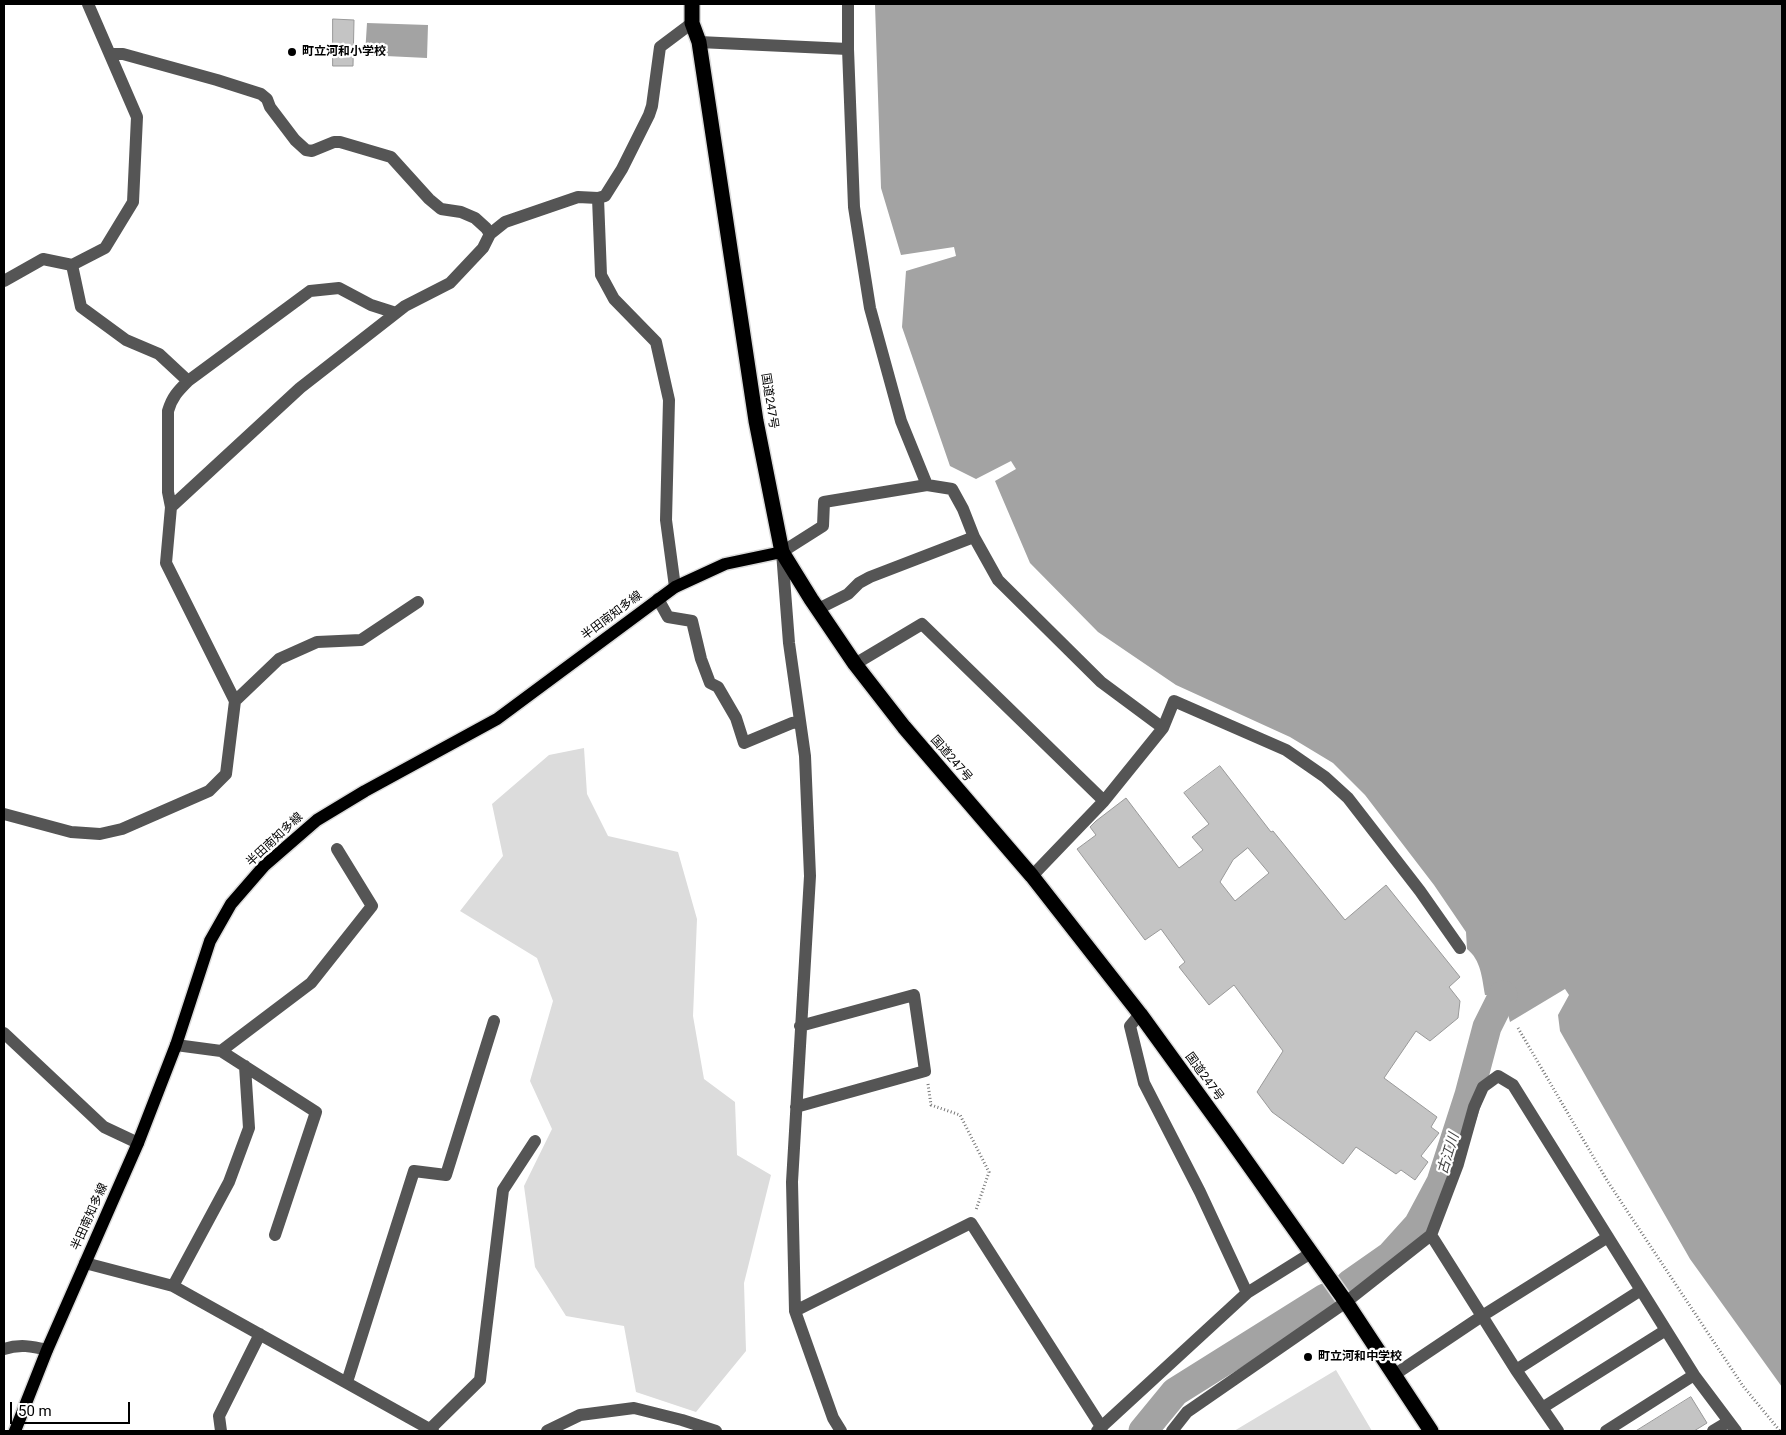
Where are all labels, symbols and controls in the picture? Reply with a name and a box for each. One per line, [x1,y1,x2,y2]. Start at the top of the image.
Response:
place label: 町立河和小学校 [302,45,386,59]
marker: 町立河和小学校 [286,46,298,58]
street label: 国道247号 [757,372,781,430]
street label: 半田南知多線 [579,589,645,643]
street label: 国道247号 [927,733,975,785]
street label: 半田南知多線 [244,810,306,870]
street label: 国道247号 [1182,1050,1226,1104]
water label: 古江川 [1435,1131,1463,1177]
street label: 半田南知多線 [69,1181,111,1253]
place label: 町立河和中学校 [1318,1350,1402,1364]
marker: 町立河和中学校 [1302,1351,1314,1363]
scale bar [12,1392,132,1424]
text: 50 m [18,1402,52,1420]

